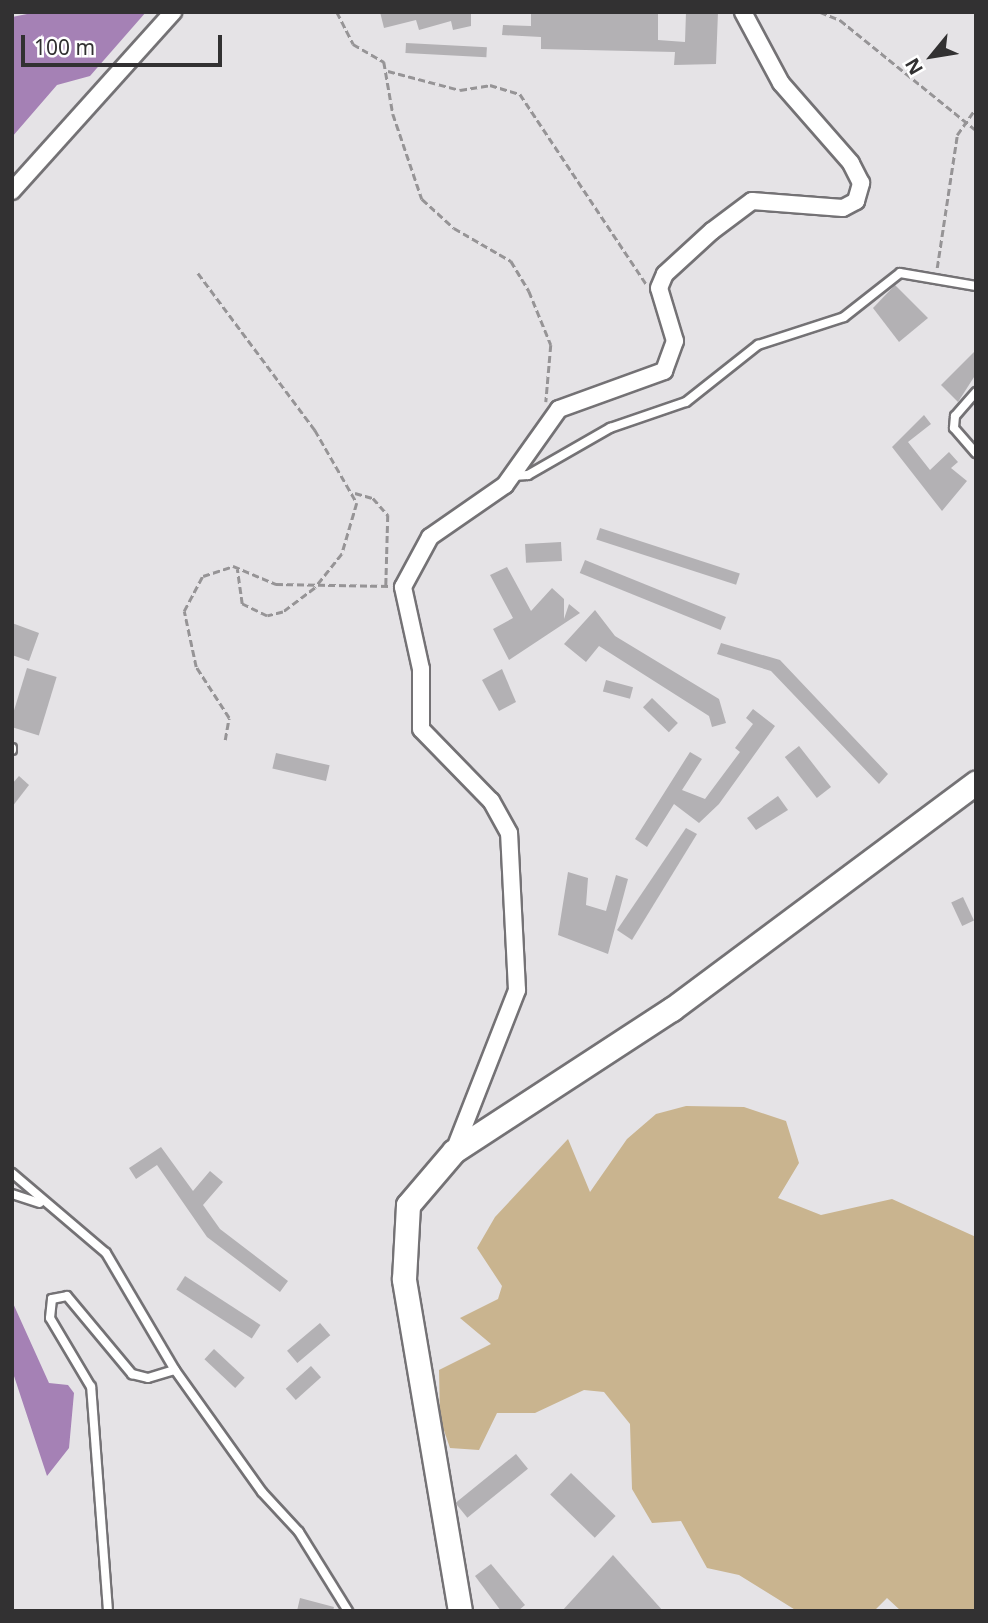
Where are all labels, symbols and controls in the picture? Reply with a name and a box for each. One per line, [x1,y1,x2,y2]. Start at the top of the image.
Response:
scale bar [24,21,226,65]
north arrow [897,21,967,91]
text: 100 m [34,33,95,61]
text: N [899,53,929,80]

